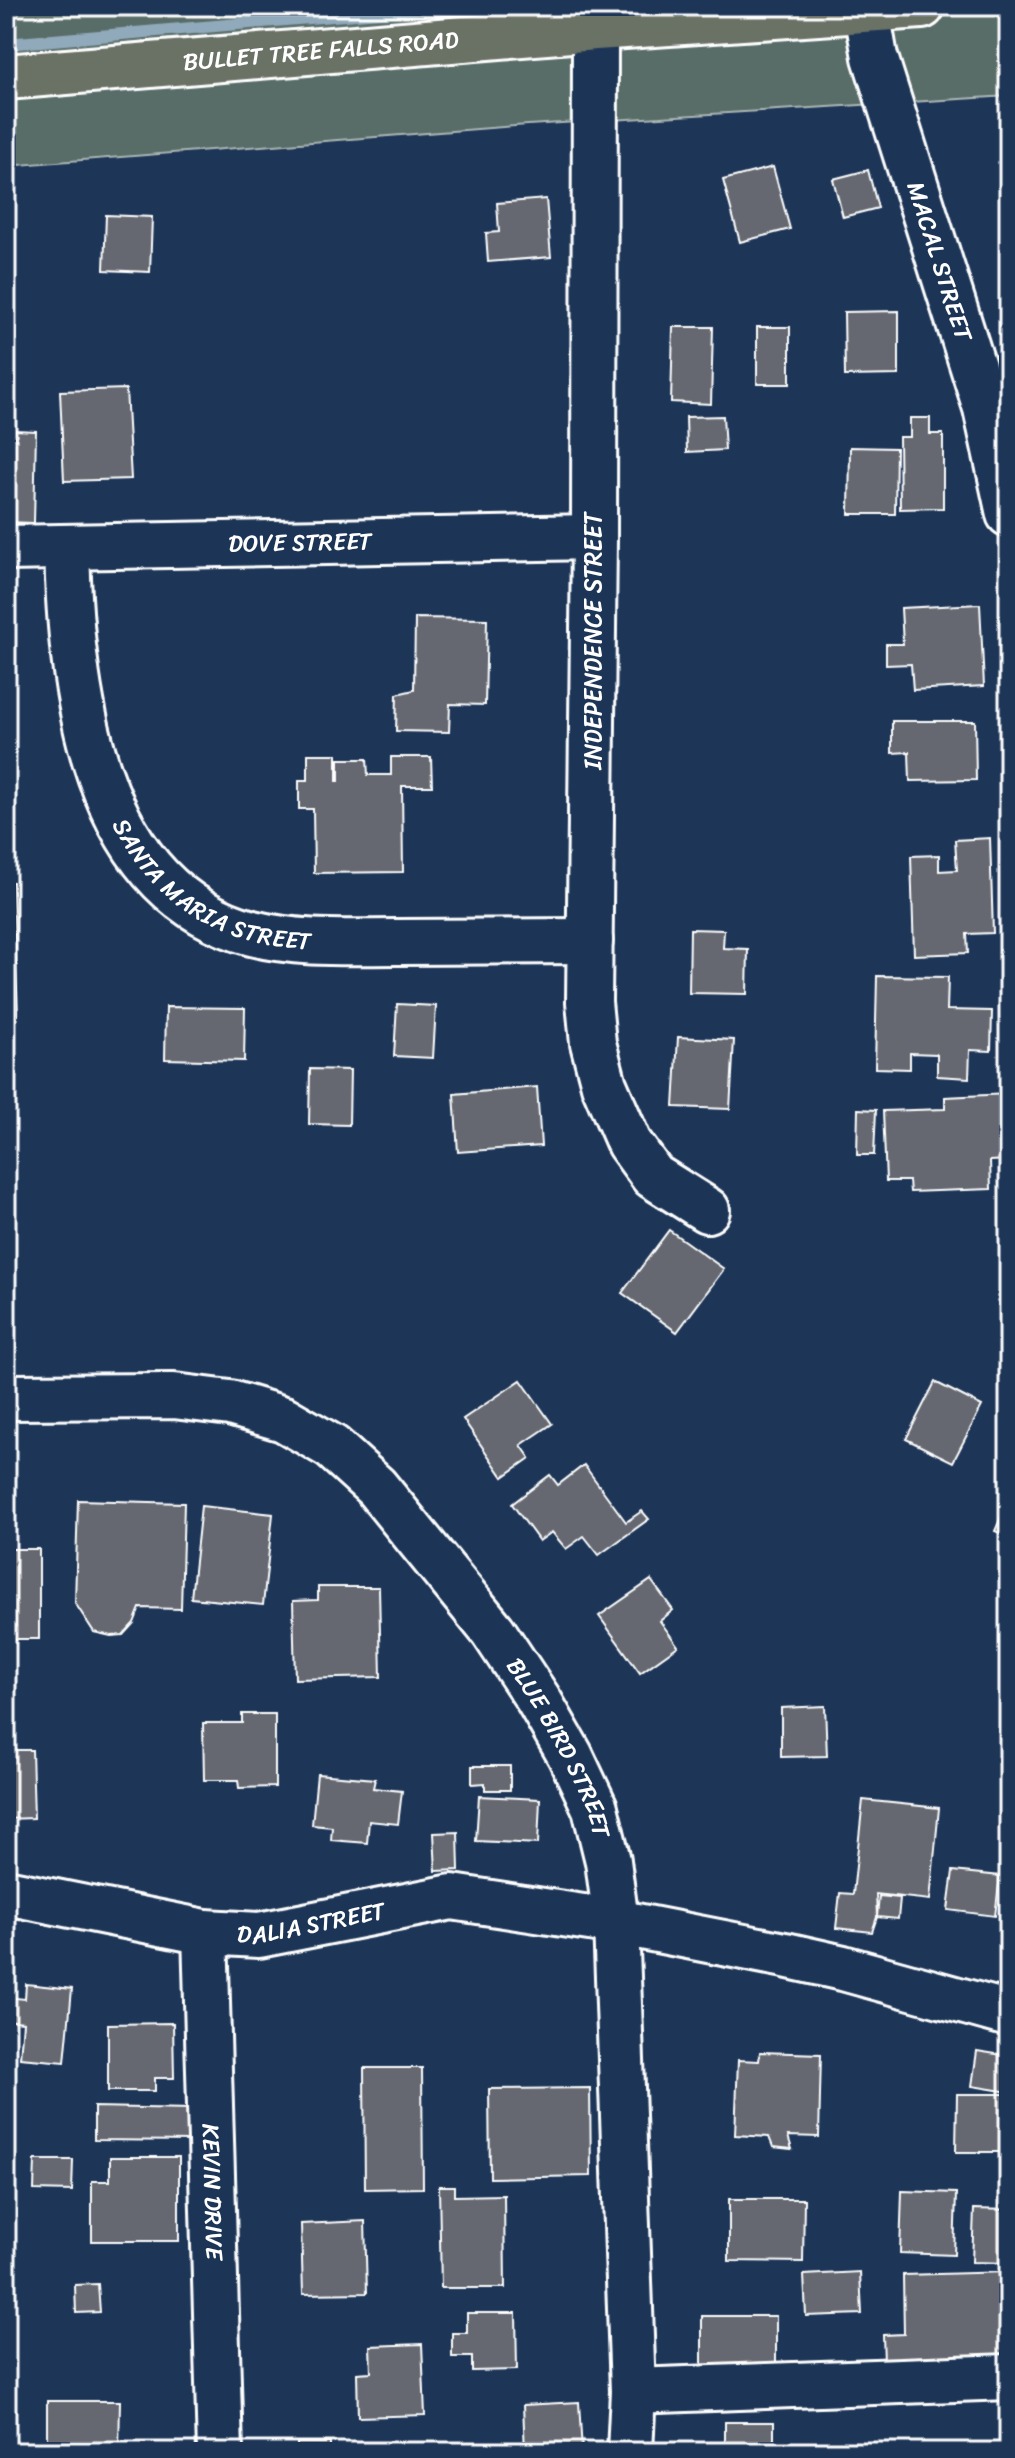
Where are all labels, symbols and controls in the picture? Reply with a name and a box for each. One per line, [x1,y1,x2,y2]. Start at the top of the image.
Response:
street label: BULLET TREE FALLS ROAD [181,18,461,83]
street label: MACAL STREET [895,176,985,348]
street label: INDEPENDENCE STREET [572,511,614,771]
street label: DOVE STREET [228,520,374,565]
street label: SANTA MARIA STREET [101,810,314,963]
street label: BLUE BIRD STREET [495,1649,623,1844]
street label: DALIA STREET [236,1889,391,1957]
street label: KEVIN DRIVE [190,2123,236,2262]

